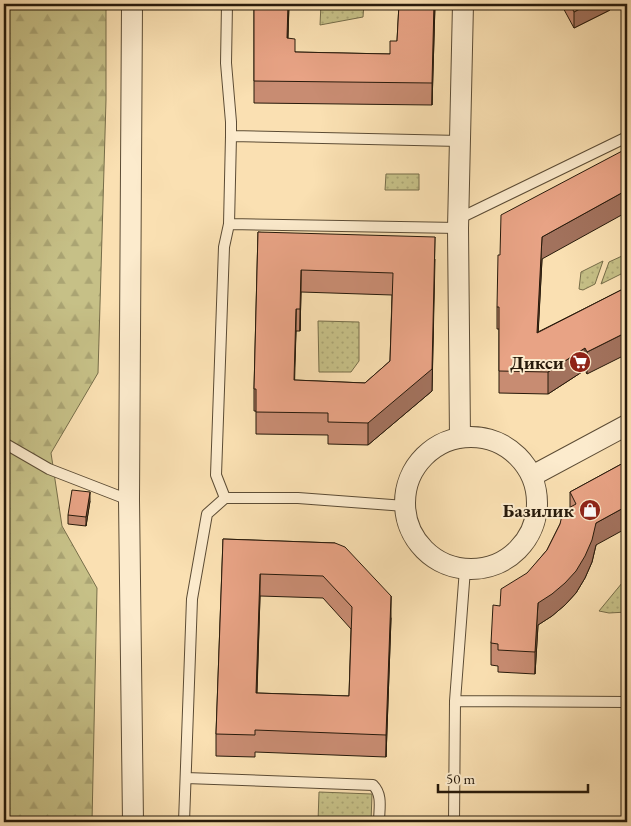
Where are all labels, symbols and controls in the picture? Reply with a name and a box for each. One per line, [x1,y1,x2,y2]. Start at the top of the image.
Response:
place label: Дикси [510,350,564,375]
supermarket icon: Дикси [568,350,592,374]
place label: Базилик [502,498,574,523]
shop icon: Базилик [578,498,602,522]
scale bar [438,761,588,793]
text: 50 m [446,769,475,788]

